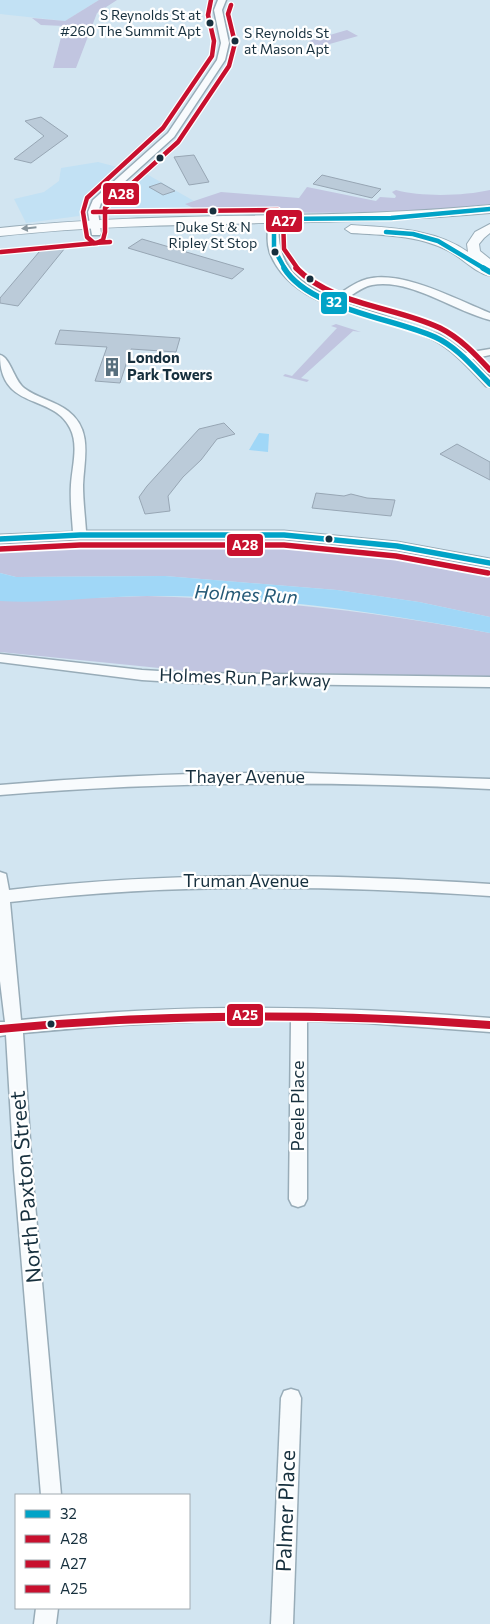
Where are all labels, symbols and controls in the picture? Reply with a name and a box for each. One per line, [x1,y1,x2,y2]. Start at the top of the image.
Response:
place label: S Reynolds St at #260 The Summit Apt [60,6,201,39]
marker: S Reynolds St at #260 The Summit Apt [205,18,215,28]
place label: S Reynolds St at Mason Apt [244,24,330,57]
marker: S Reynolds St at Mason Apt [230,36,240,46]
unlabelled marker [155,153,165,163]
line badge: A28 [102,182,140,206]
text: A28 [108,185,135,202]
marker: Duke St & N Ripley St Stop [208,206,218,216]
line badge: A27 [265,209,303,233]
text: A27 [271,212,297,229]
place label: Duke St & N Ripley St Stop [169,218,257,251]
one-way arrow [21,224,37,232]
unlabelled marker [270,247,280,257]
unlabelled marker [305,274,315,284]
line badge: 32 [320,291,348,315]
text: 32 [326,293,342,310]
place label: London Park Towers [127,348,213,383]
building icon: London Park Towers [101,356,123,378]
line badge: A28 [226,533,264,557]
unlabelled marker [324,534,334,544]
text: A28 [232,536,259,553]
water label: Holmes Run [194,579,298,608]
street label: Holmes Run Parkway [159,663,331,691]
street label: Thayer Avenue [185,765,305,787]
street label: Truman Avenue [183,869,309,891]
line badge: A25 [226,1003,264,1027]
text: A25 [232,1006,258,1023]
unlabelled marker [46,1019,56,1029]
street label: Peele Place [286,1060,308,1152]
street label: North Paxton Street [4,1090,45,1284]
street label: Palmer Place [270,1449,299,1572]
legend [15,1494,190,1609]
text: 32 [60,1504,77,1522]
text: A28 [60,1529,88,1547]
text: A27 [60,1554,87,1572]
text: A25 [60,1579,87,1597]

